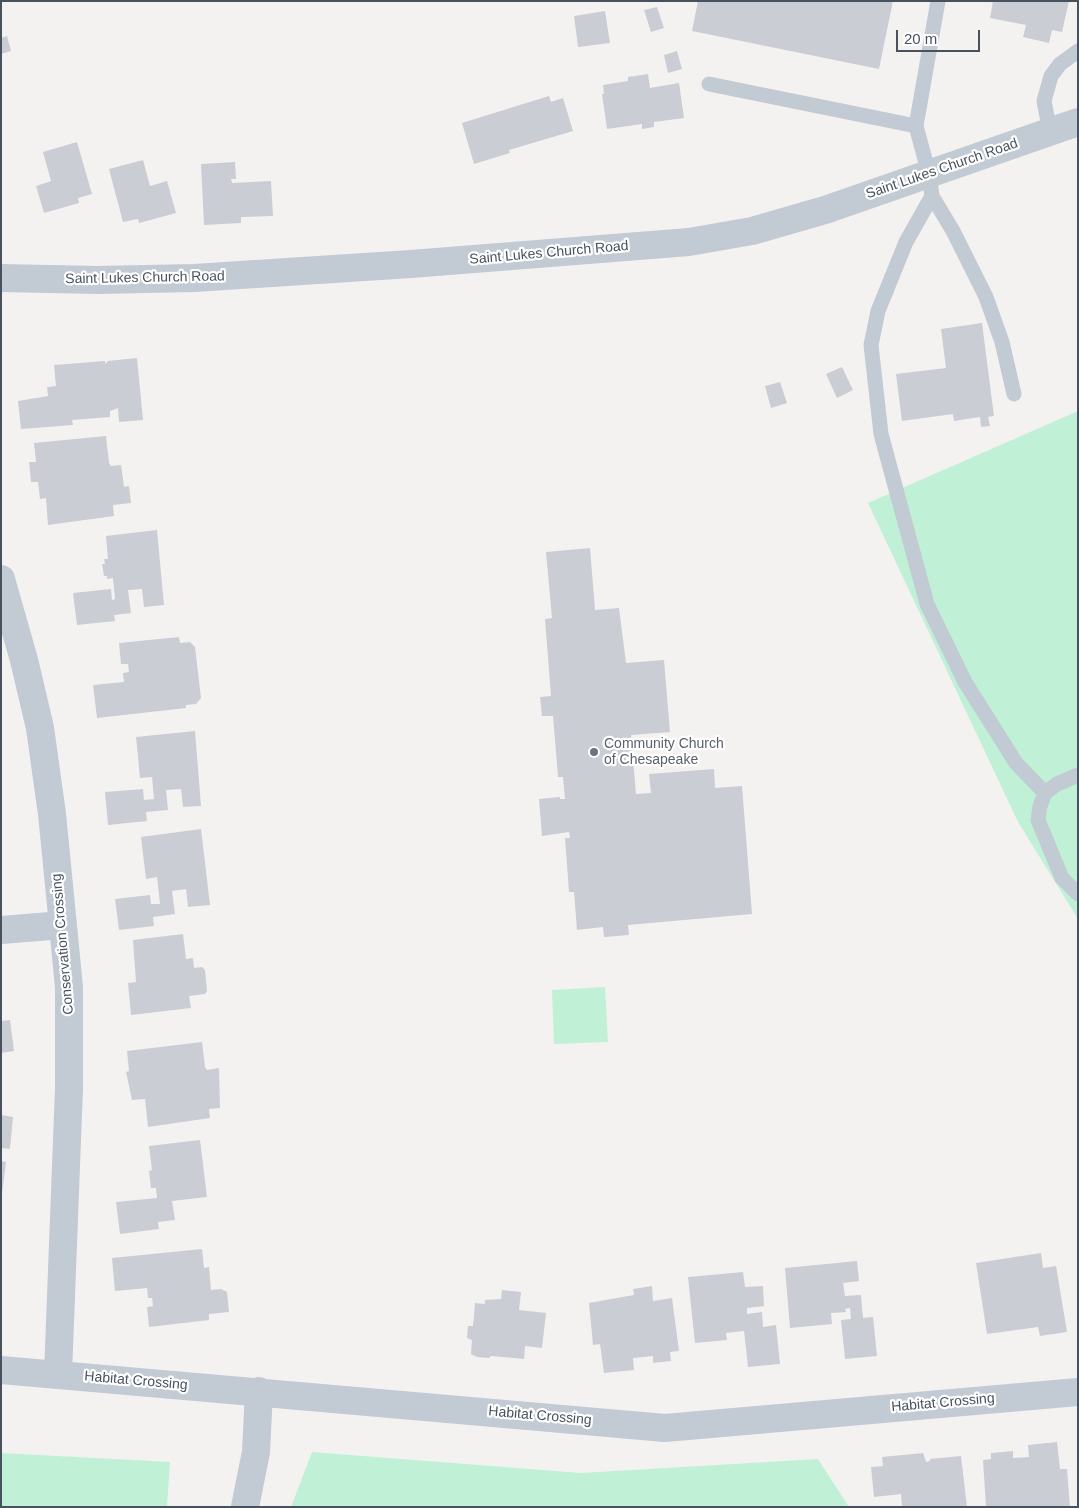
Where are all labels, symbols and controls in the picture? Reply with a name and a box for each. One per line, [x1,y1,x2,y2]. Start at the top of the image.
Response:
scale bar [899,20,983,52]
text: 20 m [904,30,937,47]
street label: Saint Lukes Church Road [864,135,1020,203]
street label: Saint Lukes Church Road [469,238,629,268]
street label: Saint Lukes Church Road [65,268,225,288]
place label: Community Church of Chesapeake [604,736,724,769]
marker: Community Church of Chesapeake [588,746,600,758]
street label: Conservation Crossing [48,873,78,1015]
street label: Habitat Crossing [84,1368,188,1394]
street label: Habitat Crossing [891,1390,995,1416]
street label: Habitat Crossing [488,1403,592,1429]

